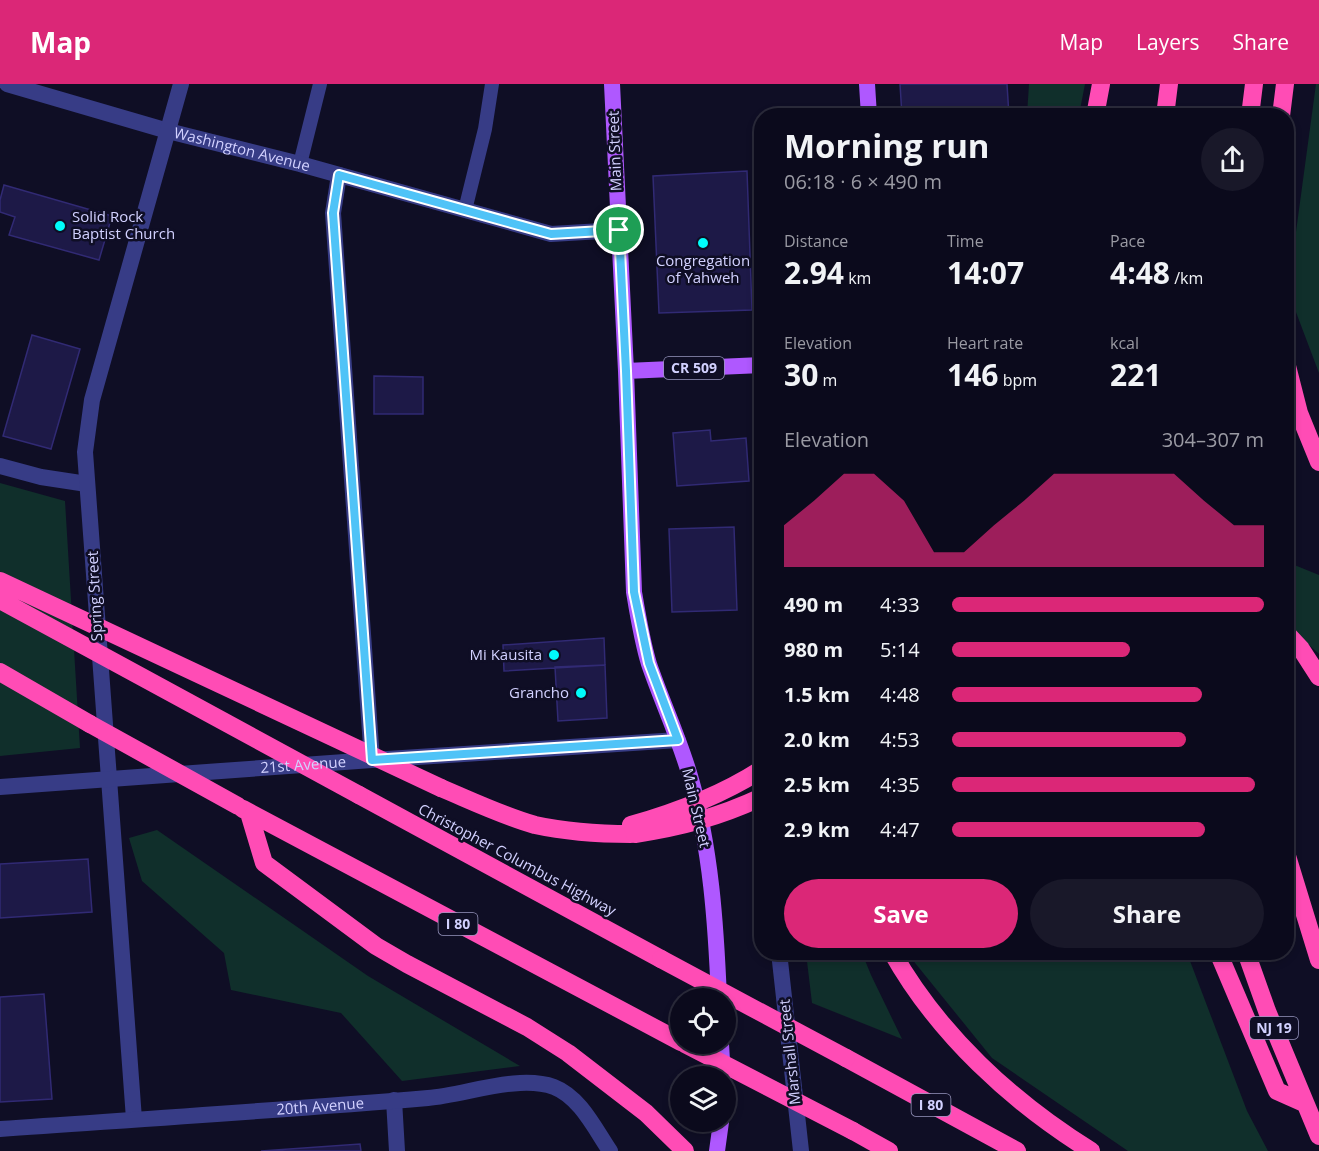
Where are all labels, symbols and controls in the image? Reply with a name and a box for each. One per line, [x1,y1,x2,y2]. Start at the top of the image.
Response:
text: Map [30,23,91,61]
text: Map [1060,28,1103,56]
text: Layers [1136,28,1200,56]
text: Share [1233,28,1289,56]
street label: Main Street [603,110,625,192]
street label: Washington Avenue [172,122,313,175]
text: Morning run [784,123,990,168]
button: share [1201,128,1264,191]
text: 06:18 · 6 × 490 m [784,168,942,195]
pin [593,204,644,255]
place label: Solid Rock Baptist Church [72,206,175,243]
icon: arrive [602,213,635,246]
marker: Solid Rock Baptist Church [53,219,67,233]
text: Distance [784,230,848,252]
text: Time [947,230,984,252]
text: Pace [1110,230,1145,252]
marker: Congregation of Yahweh [696,236,710,250]
place label: Congregation of Yahweh [656,250,750,287]
text: 2.94 [784,252,844,293]
text: 14:07 [947,252,1024,293]
text: 4:48 [1110,252,1170,293]
text: km [844,267,871,289]
text: /km [1170,267,1203,289]
text: Elevation [784,332,852,354]
text: Heart rate [947,332,1023,354]
text: kcal [1110,332,1139,354]
text: 30 [784,354,818,395]
text: 146 [947,354,998,395]
text: 221 [1110,354,1161,395]
road number: CR 509 [664,357,724,379]
text: m [818,369,837,391]
text: bpm [998,369,1037,391]
text: Elevation [784,426,869,453]
text: 304–307 m [1162,426,1264,453]
street label: Spring Street [82,550,106,642]
text: 490 m [784,591,843,618]
text: 4:33 [880,591,920,618]
text: 980 m [784,636,843,663]
text: 5:14 [880,636,920,663]
place label: Mi Kausita [469,644,542,664]
marker: Mi Kausita [547,648,561,662]
text: 1.5 km [784,681,850,708]
text: 4:48 [880,681,920,708]
place label: Grancho [509,682,569,702]
marker: Grancho [574,686,588,700]
text: 2.0 km [784,726,850,753]
text: 4:53 [880,726,920,753]
street label: 21st Avenue [260,751,347,777]
street label: Main Street [678,766,716,849]
text: 2.5 km [784,771,850,798]
text: 4:35 [880,771,920,798]
street label: Christopher Columbus Highway [415,798,620,920]
text: 2.9 km [784,816,850,843]
text: 4:47 [880,816,920,843]
button: Save [784,879,1018,948]
button: Share [1030,879,1264,948]
road number: I 80 [438,913,478,935]
map controls [670,988,736,1132]
button: locate [670,988,736,1054]
street label: Marshall Street [774,998,804,1106]
road number: NJ 19 [1250,1017,1298,1039]
button: layers [670,1066,736,1132]
street label: 20th Avenue [276,1092,365,1119]
road number: I 80 [912,1094,950,1116]

